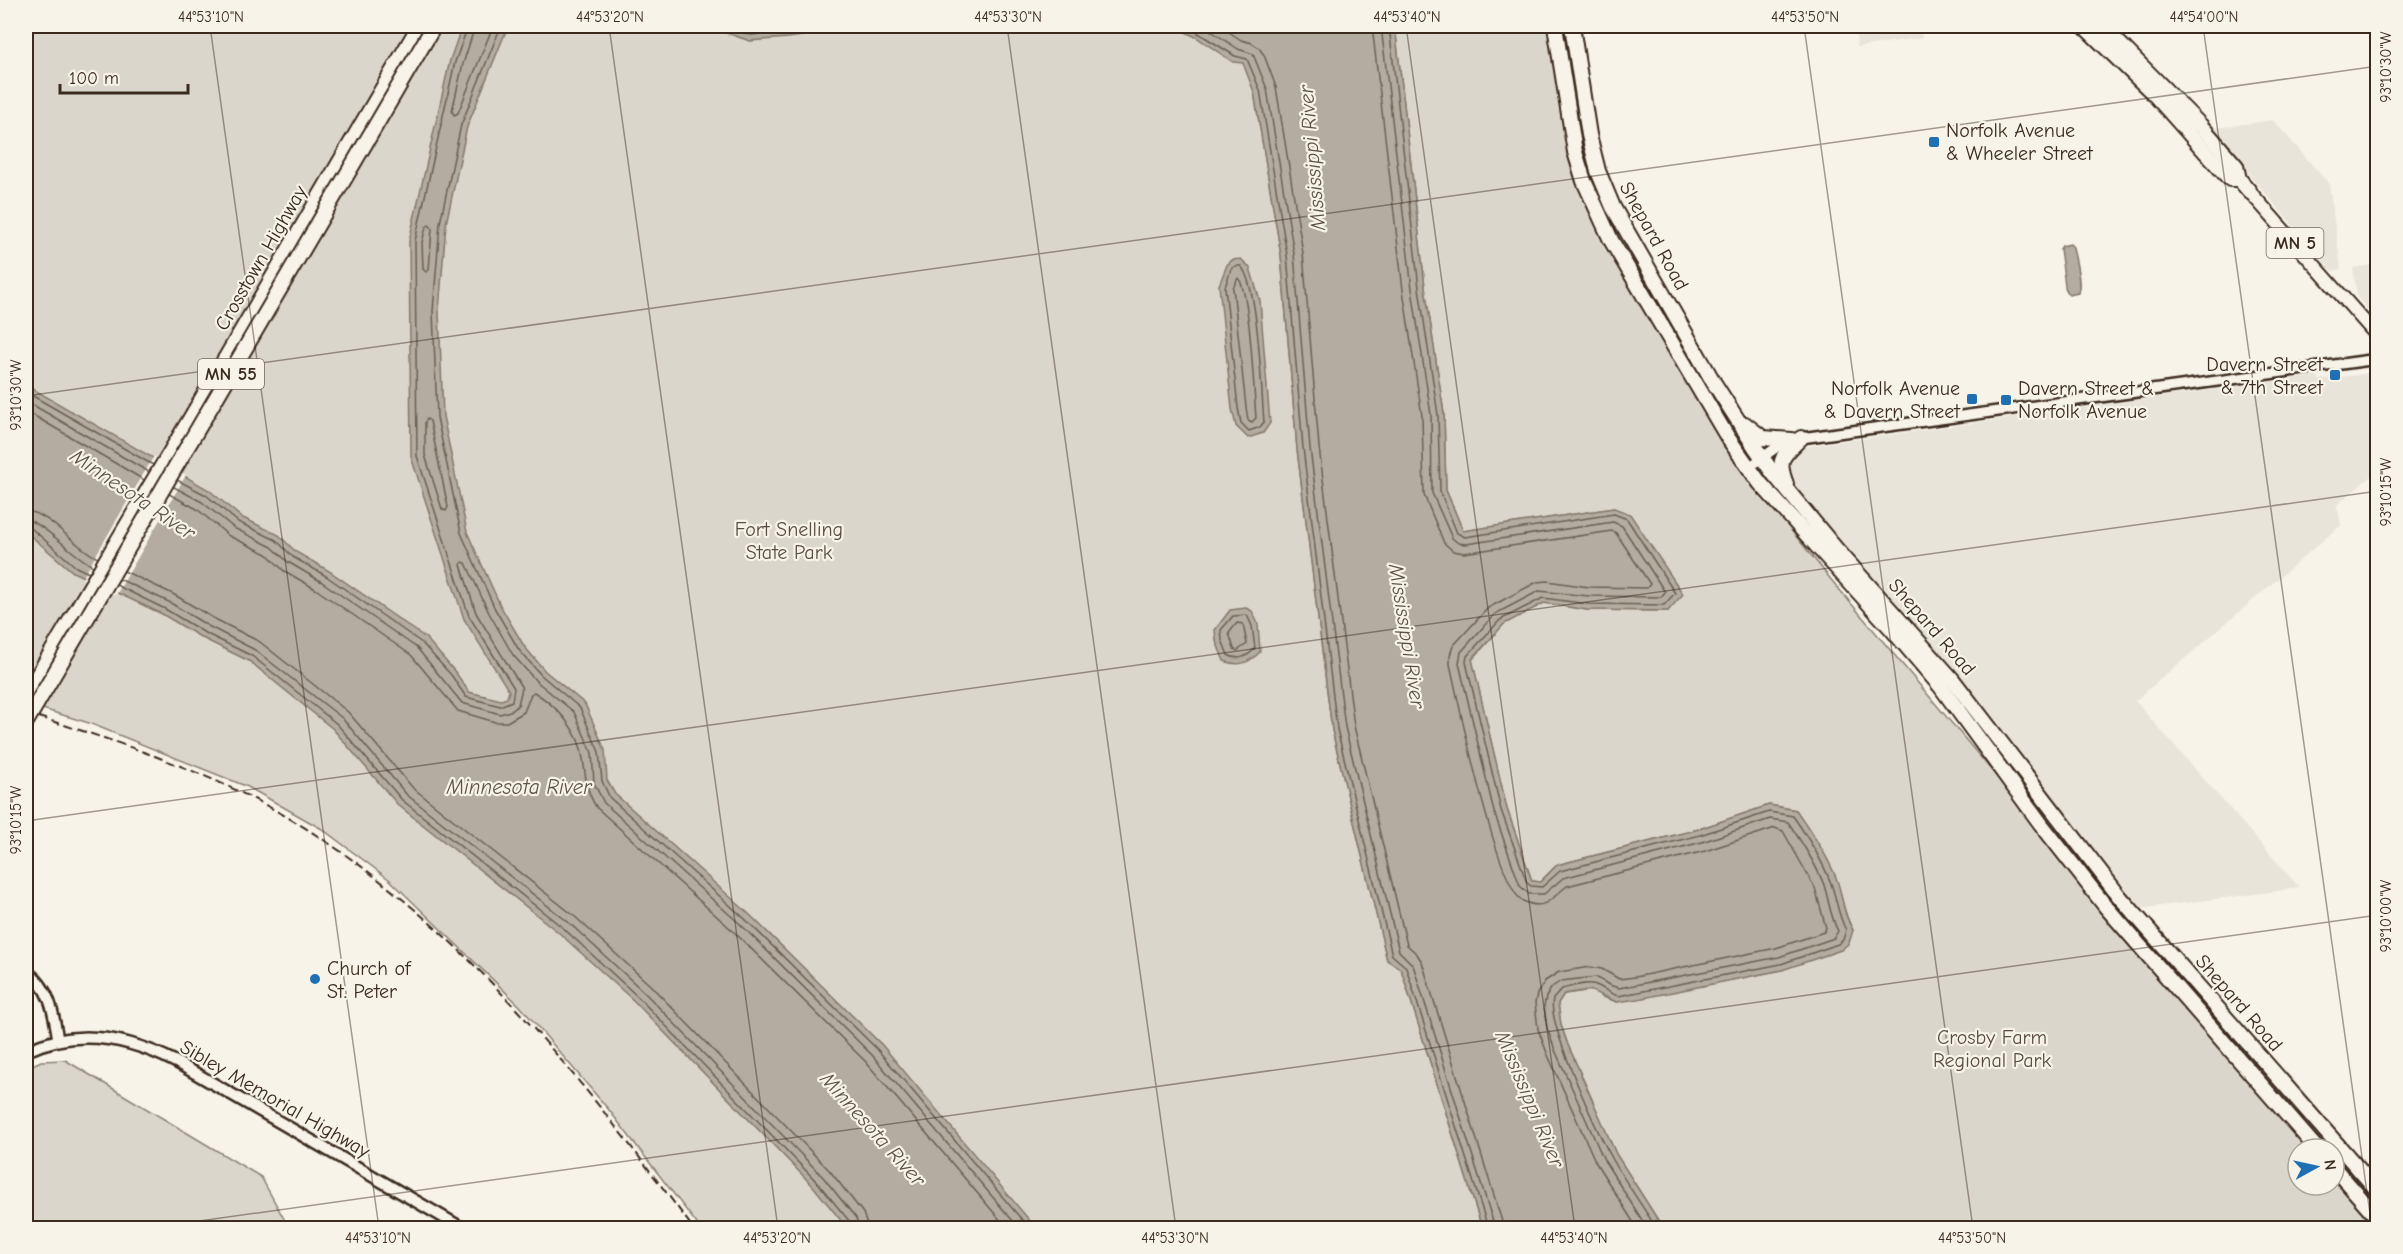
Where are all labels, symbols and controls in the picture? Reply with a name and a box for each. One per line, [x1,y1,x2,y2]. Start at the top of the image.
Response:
text: 44°53'10"N [178,8,244,26]
text: 44°53'20"N [576,8,644,26]
text: 44°53'30"N [974,8,1042,26]
text: 44°53'40"N [1373,8,1441,26]
text: 44°53'50"N [1771,8,1839,26]
text: 44°54'00"N [2170,8,2238,26]
text: 93°10'30"W [2377,31,2395,103]
scale bar [60,57,188,95]
text: 100 m [69,68,119,89]
water label: Mississippi River [1294,83,1330,233]
place label: Norfolk Avenue & Wheeler Street [1946,119,2094,165]
marker: Norfolk Avenue & Wheeler Street [1927,135,1941,149]
street label: Shepard Road [1615,178,1693,294]
street label: Crosstown Highway [210,181,312,335]
road number: MN 5 [2266,228,2324,258]
place label: Davern Street & 7th Street [2206,353,2324,399]
text: 93°10'30"W [7,359,25,431]
road number: MN 55 [198,359,264,389]
marker: Davern Street & 7th Street [2328,368,2342,382]
place label: Norfolk Avenue & Davern Street [1824,377,1961,423]
place label: Davern Street & Norfolk Avenue [2018,377,2154,423]
marker: Norfolk Avenue & Davern Street [1965,392,1979,406]
marker: Davern Street & Norfolk Avenue [1999,393,2013,407]
water label: Minnesota River [65,443,201,545]
text: 93°10'15"W [2377,458,2395,526]
park label: Fort Snelling State Park [735,518,843,564]
water label: Mississippi River [1384,561,1431,712]
street label: Shepard Road [1884,574,1980,680]
water label: Minnesota River [445,775,593,799]
text: 93°10'15"W [7,786,25,854]
text: 93°10'00"W [2377,880,2395,952]
street label: Shepard Road [2191,950,2287,1056]
place label: Church of St. Peter [327,957,412,1003]
marker: Church of St. Peter [308,972,322,986]
water label: Mississippi River [1490,1026,1570,1172]
park label: Crosby Farm Regional Park [1933,1026,2051,1072]
street label: Sibley Memorial Highway [176,1035,374,1163]
water label: Minnesota River [815,1066,932,1192]
north arrow [2286,1137,2346,1197]
text: N [2320,1159,2340,1171]
text: 44°53'10"N [345,1229,411,1247]
text: 44°53'20"N [743,1229,811,1247]
text: 44°53'30"N [1141,1229,1209,1247]
text: 44°53'40"N [1540,1229,1608,1247]
text: 44°53'50"N [1938,1229,2006,1247]

